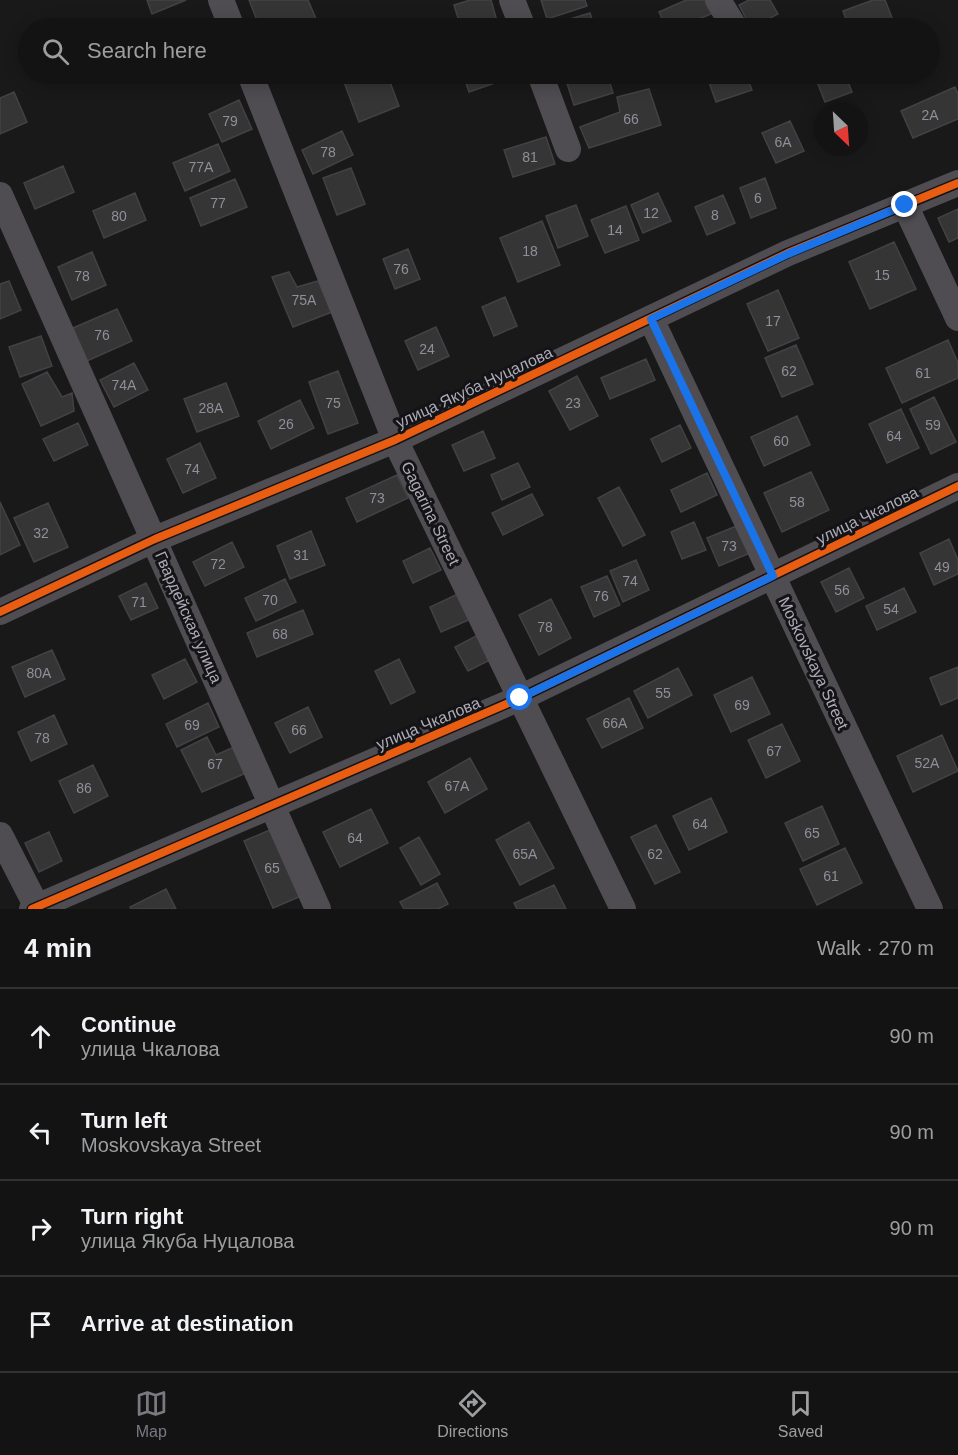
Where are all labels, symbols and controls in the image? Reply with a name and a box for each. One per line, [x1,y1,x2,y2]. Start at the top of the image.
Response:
search box [18,18,940,84]
icon: search [39,35,72,68]
text: Search here [87,38,207,63]
north arrow [814,102,868,156]
house number: 2А [921,107,939,123]
house number: 66 [623,111,639,127]
house number: 79 [222,113,238,129]
house number: 6А [774,134,792,150]
house number: 78 [320,144,336,160]
house number: 81 [522,149,538,165]
house number: 77А [189,159,214,175]
house number: 6 [754,190,762,206]
route end [891,191,917,217]
house number: 77 [210,195,226,211]
house number: 12 [643,205,659,221]
house number: 8 [711,207,719,223]
house number: 80 [111,208,127,224]
house number: 14 [607,222,623,238]
house number: 18 [522,243,538,259]
house number: 76 [393,261,409,277]
house number: 15 [874,267,890,283]
house number: 78 [74,268,90,284]
house number: 75А [292,292,317,308]
house number: 17 [765,313,781,329]
house number: 76 [94,327,110,343]
house number: 24 [419,341,435,357]
street label: улица Якуба Нуцалова [393,344,555,431]
house number: 62 [781,363,797,379]
house number: 61 [915,365,931,381]
house number: 74А [112,377,137,393]
house number: 75 [325,395,341,411]
house number: 23 [565,395,581,411]
house number: 28А [199,400,224,416]
house number: 26 [278,416,294,432]
house number: 59 [925,417,941,433]
house number: 64 [886,428,902,444]
house number: 60 [773,433,789,449]
street label: Gagarina Street [398,459,463,568]
house number: 74 [184,461,200,477]
street label: улица Чкалова [814,483,921,547]
house number: 73 [369,490,385,506]
house number: 58 [789,494,805,510]
house number: 32 [33,525,49,541]
house number: 73 [721,538,737,554]
house number: 31 [293,547,309,563]
street label: Гвардейская улица [152,549,225,686]
house number: 72 [210,556,226,572]
house number: 49 [934,559,950,575]
house number: 74 [622,573,638,589]
house number: 56 [834,582,850,598]
house number: 76 [593,588,609,604]
house number: 70 [262,592,278,608]
house number: 71 [131,594,147,610]
street label: Moskovskaya Street [775,594,852,733]
house number: 54 [883,601,899,617]
house number: 78 [537,619,553,635]
house number: 68 [272,626,288,642]
house number: 80А [27,665,52,681]
route start [506,684,532,710]
house number: 55 [655,685,671,701]
street label: улица Чкалова [374,694,483,753]
house number: 69 [734,697,750,713]
house number: 66А [603,715,628,731]
house number: 69 [184,717,200,733]
house number: 66 [291,722,307,738]
house number: 78 [34,730,50,746]
house number: 67 [766,743,782,759]
house number: 52А [915,755,940,771]
house number: 67 [207,756,223,772]
house number: 67А [445,778,470,794]
house number: 86 [76,780,92,796]
house number: 64 [692,816,708,832]
house number: 65 [804,825,820,841]
house number: 64 [347,830,363,846]
house number: 65А [513,846,538,862]
house number: 62 [647,846,663,862]
house number: 65 [264,860,280,876]
house number: 61 [823,868,839,884]
text: 4 min [24,933,92,963]
text: Walk · 270 m [817,937,934,959]
text: Continue [81,1012,176,1037]
icon: ahead [24,1020,57,1053]
text: 90 m [890,1025,934,1047]
text: улица Чкалова [81,1038,220,1060]
text: Turn left [81,1108,167,1133]
icon: left [24,1116,57,1149]
text: 90 m [890,1121,934,1143]
text: Moskovskaya Street [81,1134,261,1156]
text: Turn right [81,1204,183,1229]
icon: right [24,1212,57,1245]
text: 90 m [890,1217,934,1239]
text: улица Якуба Нуцалова [81,1230,294,1252]
icon: arrive [24,1308,57,1341]
text: Arrive at destination [81,1311,294,1336]
tab: Map [135,1387,168,1441]
tab: Directions [437,1387,508,1441]
tab: Saved [778,1387,823,1441]

